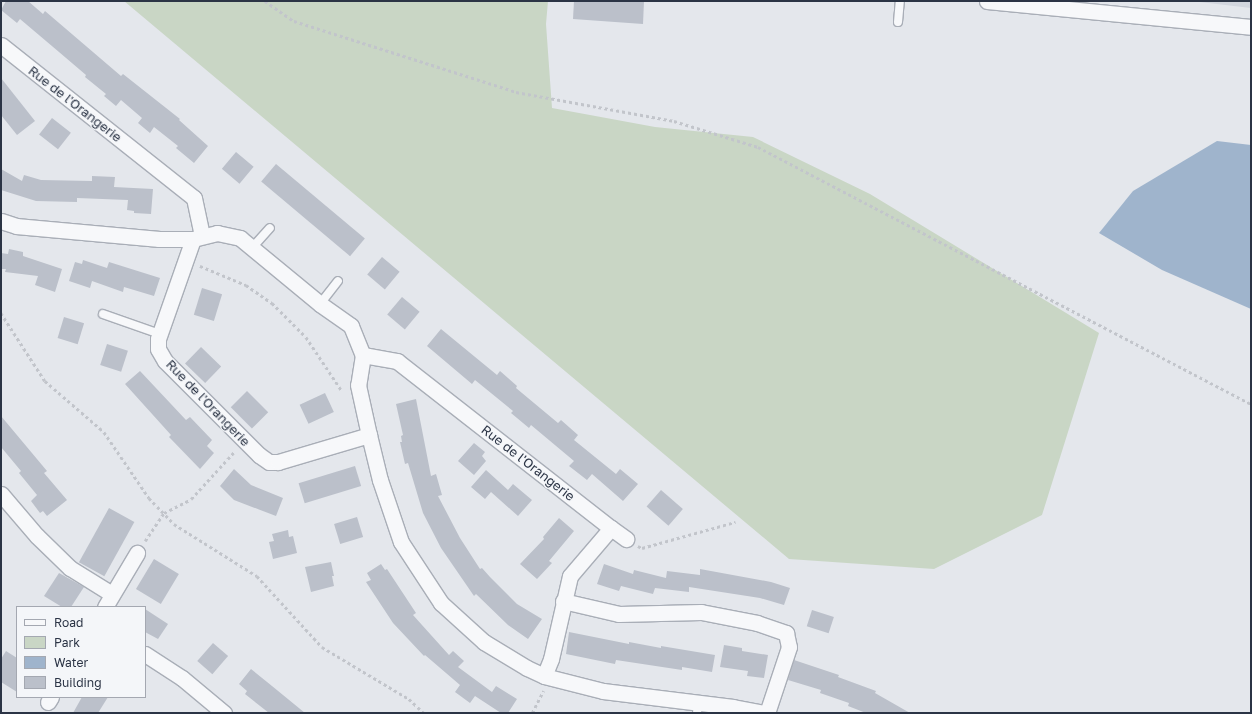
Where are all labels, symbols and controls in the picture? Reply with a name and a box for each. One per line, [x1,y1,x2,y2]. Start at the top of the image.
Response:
street label: Rue de l'Orangerie [25,63,125,145]
street label: Rue de l'Orangerie [163,357,253,449]
street label: Rue de l'Orangerie [478,422,578,504]
legend [16,606,146,698]
text: Road [54,615,83,630]
text: Park [54,635,80,650]
text: Water [54,655,88,670]
text: Building [54,675,102,690]

